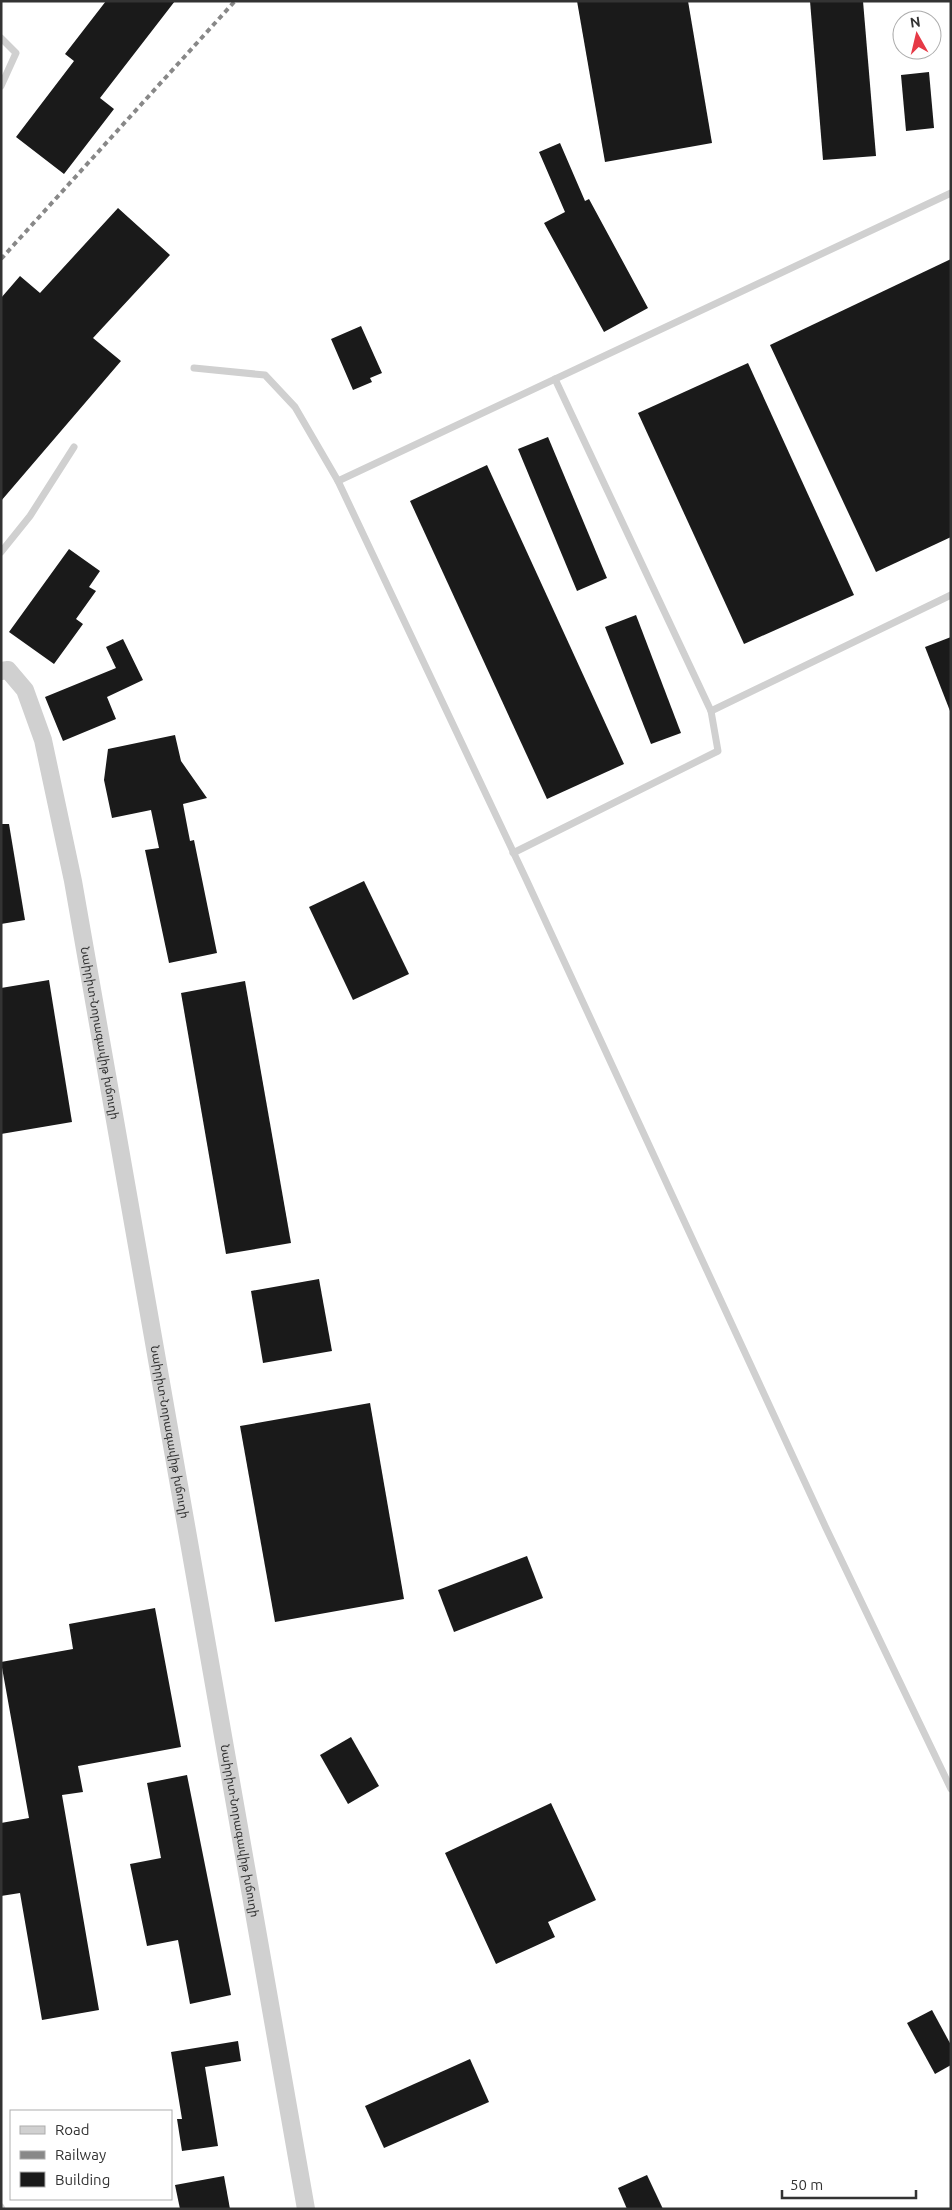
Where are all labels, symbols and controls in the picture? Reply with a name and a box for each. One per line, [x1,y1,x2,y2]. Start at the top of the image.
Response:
north arrow [892,10,942,60]
text: N [909,13,921,31]
street label: Նաիրիտ-Նորագավիթ խճուղի [79,945,122,1121]
street label: Նաիրիտ-Նորագավիթ խճուղի [149,1344,192,1520]
street label: Նաիրիտ-Նորագավիթ խճուղի [219,1743,262,1918]
legend [10,2110,172,2200]
text: Road [55,2121,90,2138]
text: Railway [55,2146,106,2163]
scale bar [782,2168,916,2200]
text: Building [55,2171,110,2188]
text: 50 m [790,2176,823,2193]

